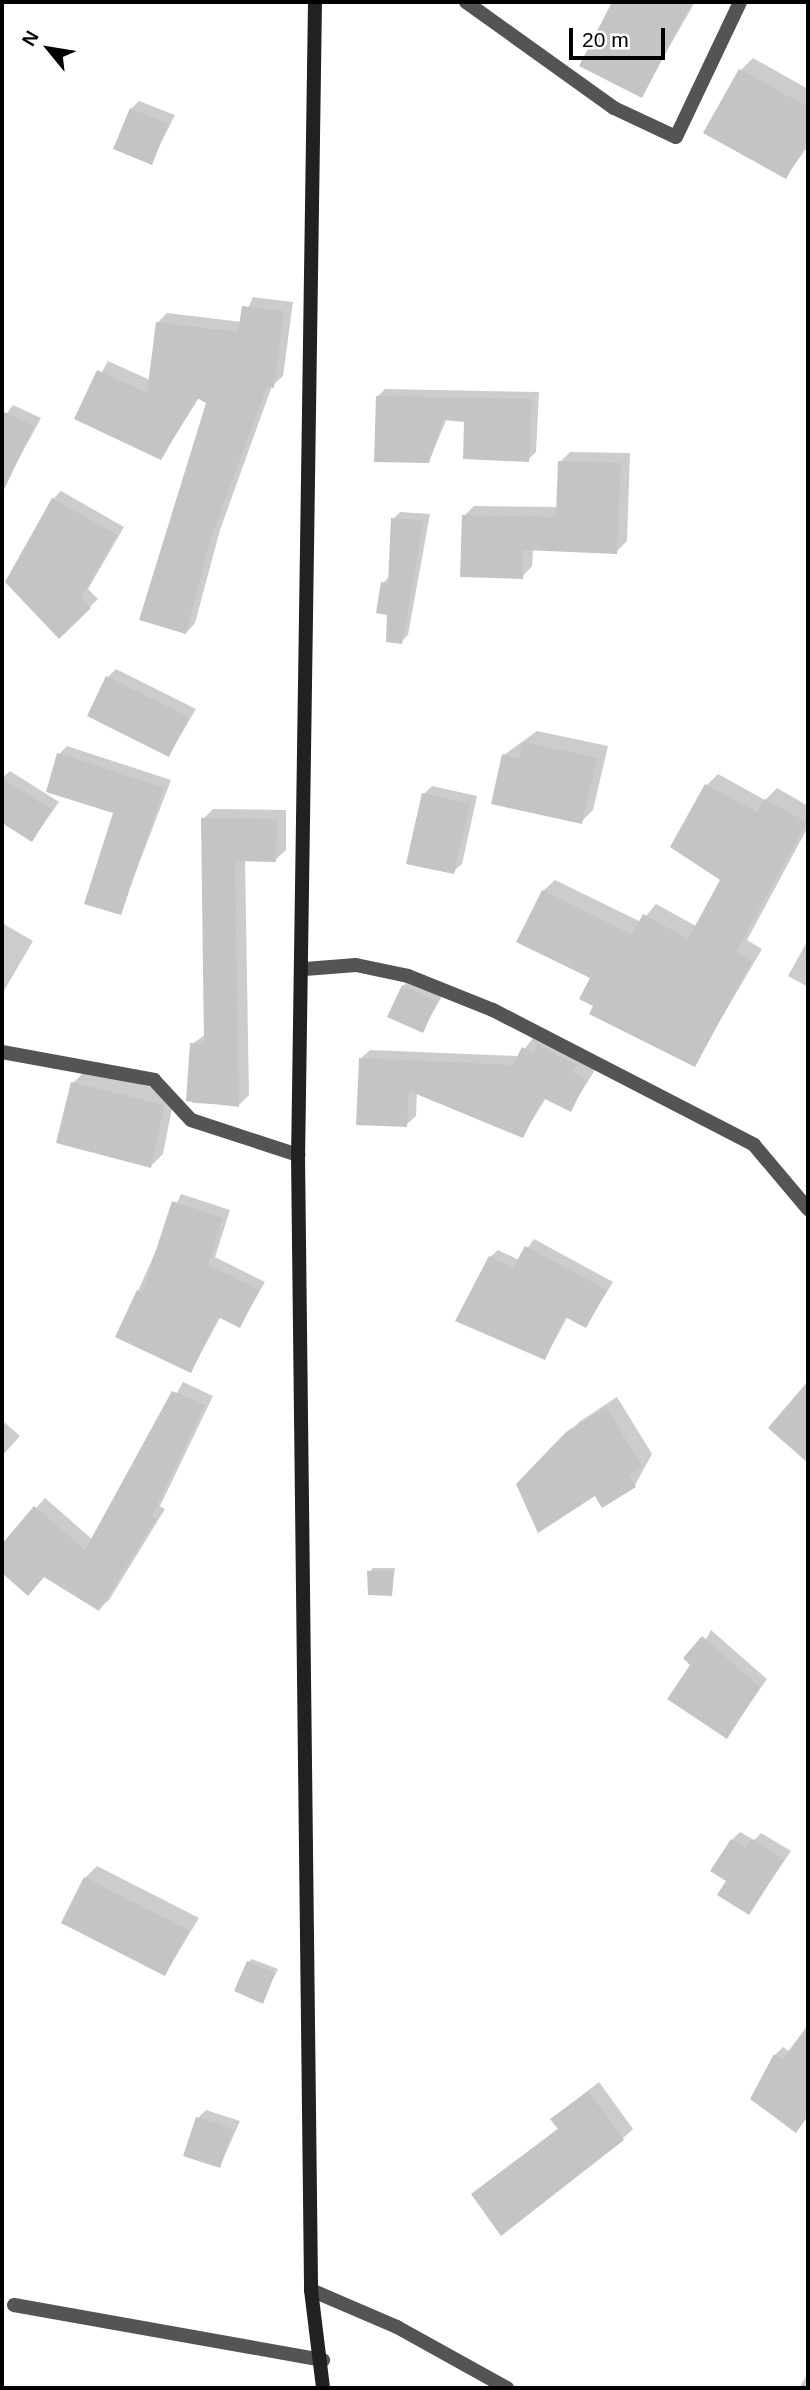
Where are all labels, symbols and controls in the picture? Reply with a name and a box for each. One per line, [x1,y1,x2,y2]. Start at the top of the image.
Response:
north arrow [14,14,84,84]
scale bar [572,14,668,58]
text: N [18,27,43,49]
text: 20 m [582,28,629,51]

